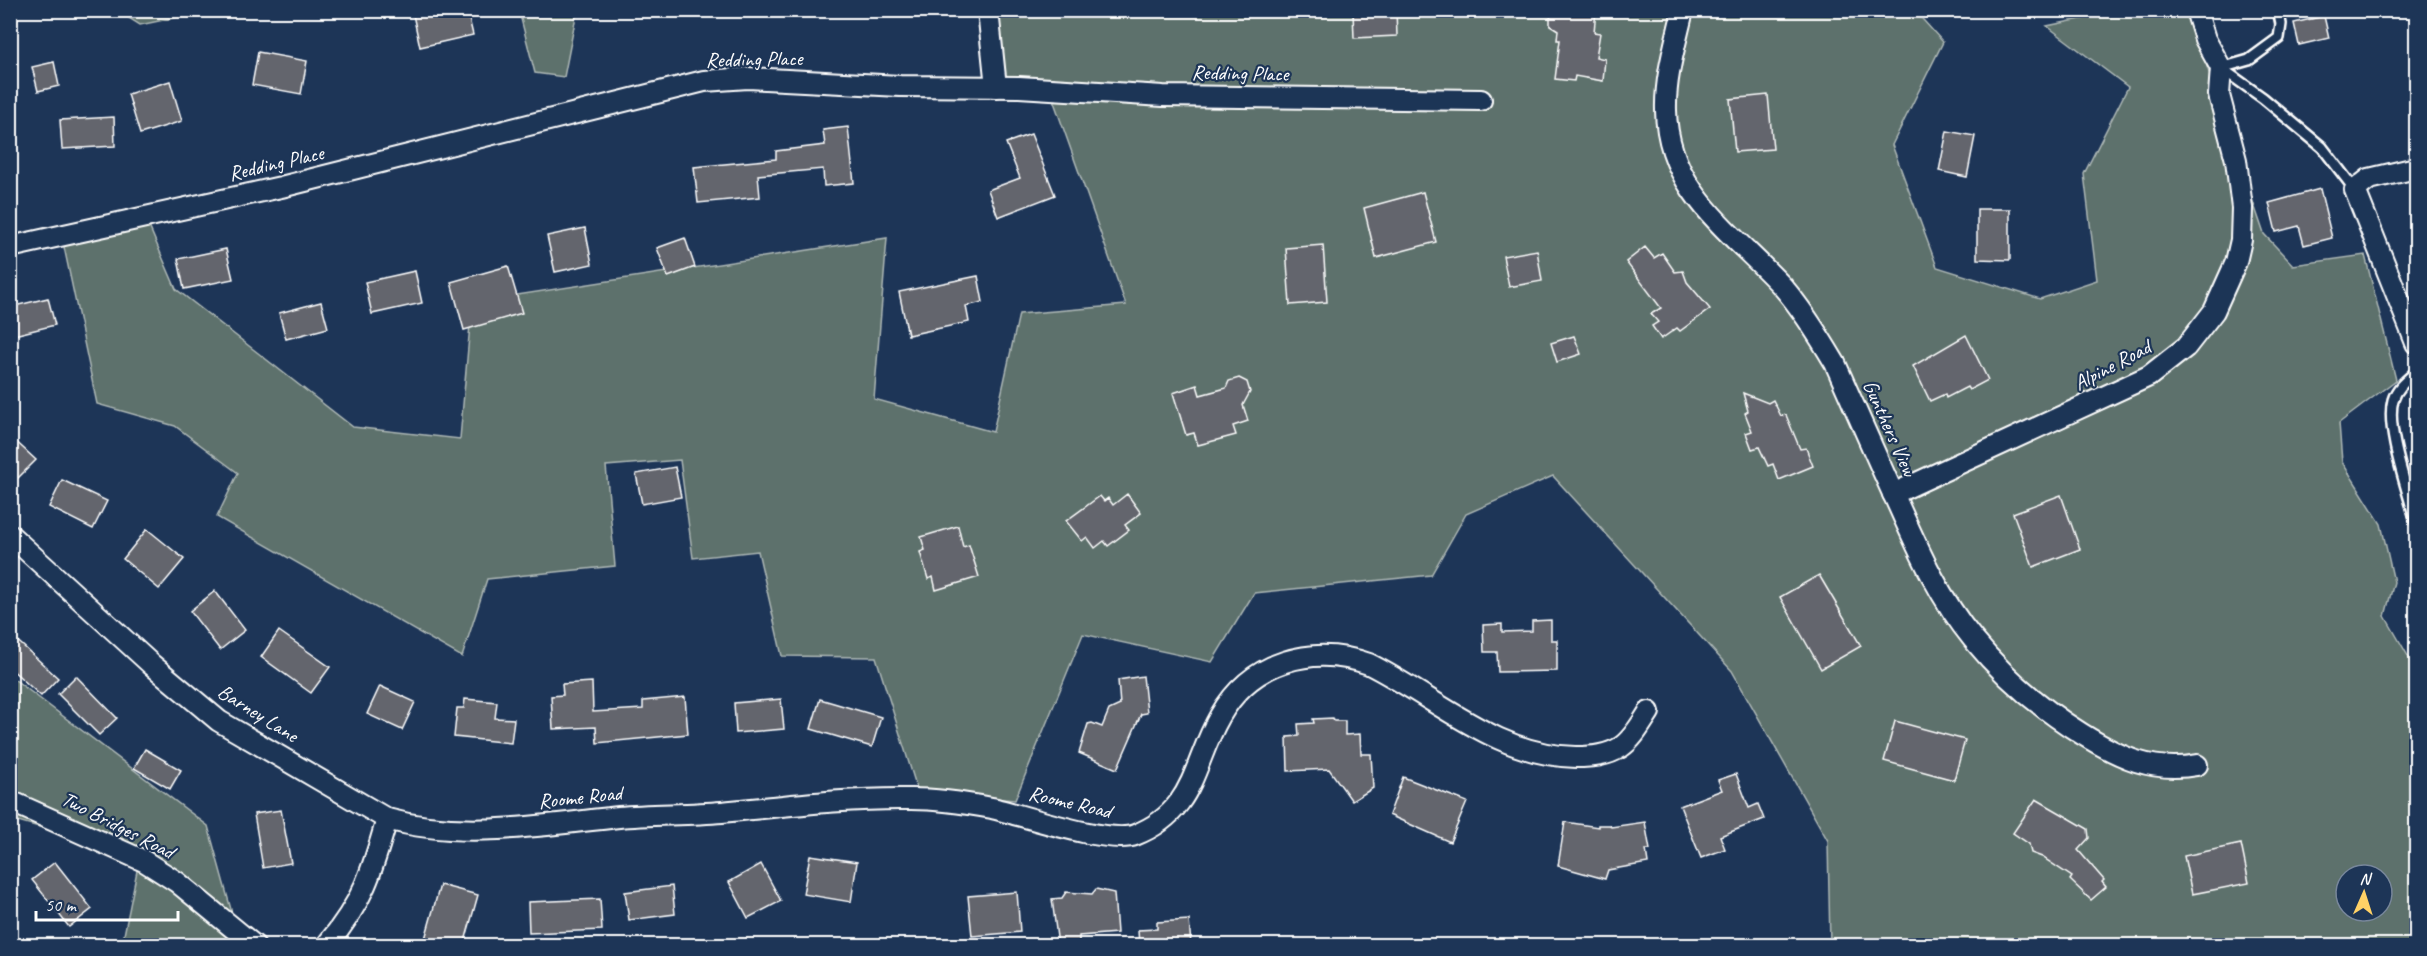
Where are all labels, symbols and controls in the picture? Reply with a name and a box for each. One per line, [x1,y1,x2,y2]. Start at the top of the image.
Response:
street label: Redding Place [705,45,805,73]
street label: Redding Place [1191,59,1291,87]
street label: Redding Place [226,139,328,187]
street label: Alpine Road [2069,332,2158,396]
street label: Gunthers View [1857,376,1924,482]
street label: Barney Lane [213,678,305,749]
street label: Roome Road [537,779,627,814]
street label: Roome Road [1026,780,1118,825]
street label: Two Bridges Road [57,785,181,866]
north arrow [2334,863,2394,923]
text: N [2359,869,2373,889]
scale bar [36,884,178,922]
text: 50 m [45,894,78,916]

